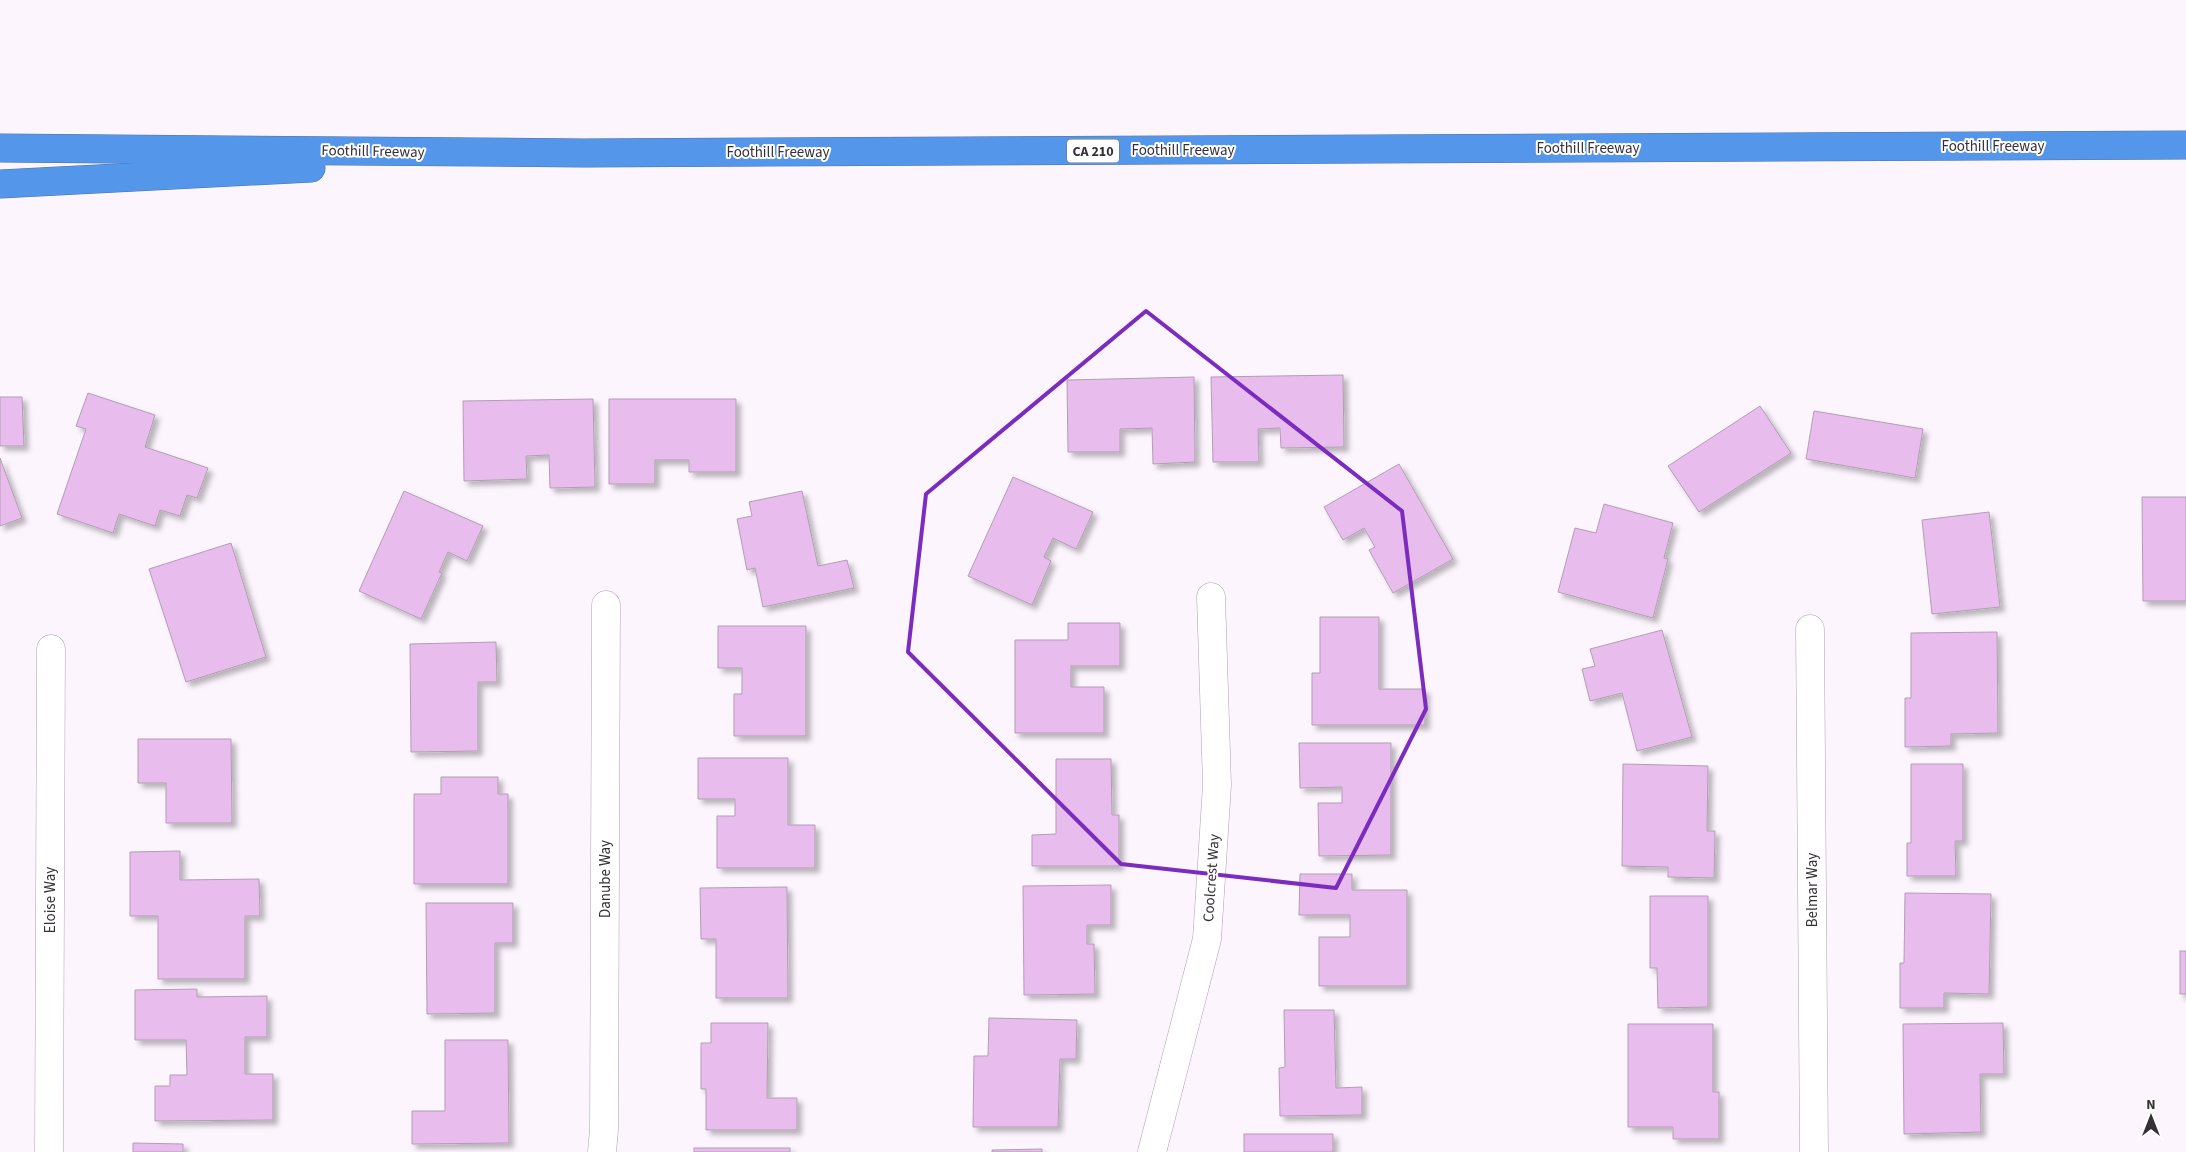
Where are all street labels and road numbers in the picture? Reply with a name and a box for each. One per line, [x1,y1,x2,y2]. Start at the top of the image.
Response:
street label: Foothill Freeway [1941,136,2045,157]
street label: Foothill Freeway [1536,138,1640,159]
street label: Foothill Freeway [321,140,425,163]
road number: CA 210 [1067,140,1119,162]
street label: Foothill Freeway [1131,140,1235,161]
street label: Foothill Freeway [726,142,830,163]
street label: Coolcrest Way [1198,833,1225,923]
street label: Danube Way [595,840,616,918]
street label: Belmar Way [1802,853,1823,927]
street label: Eloise Way [40,867,61,933]

